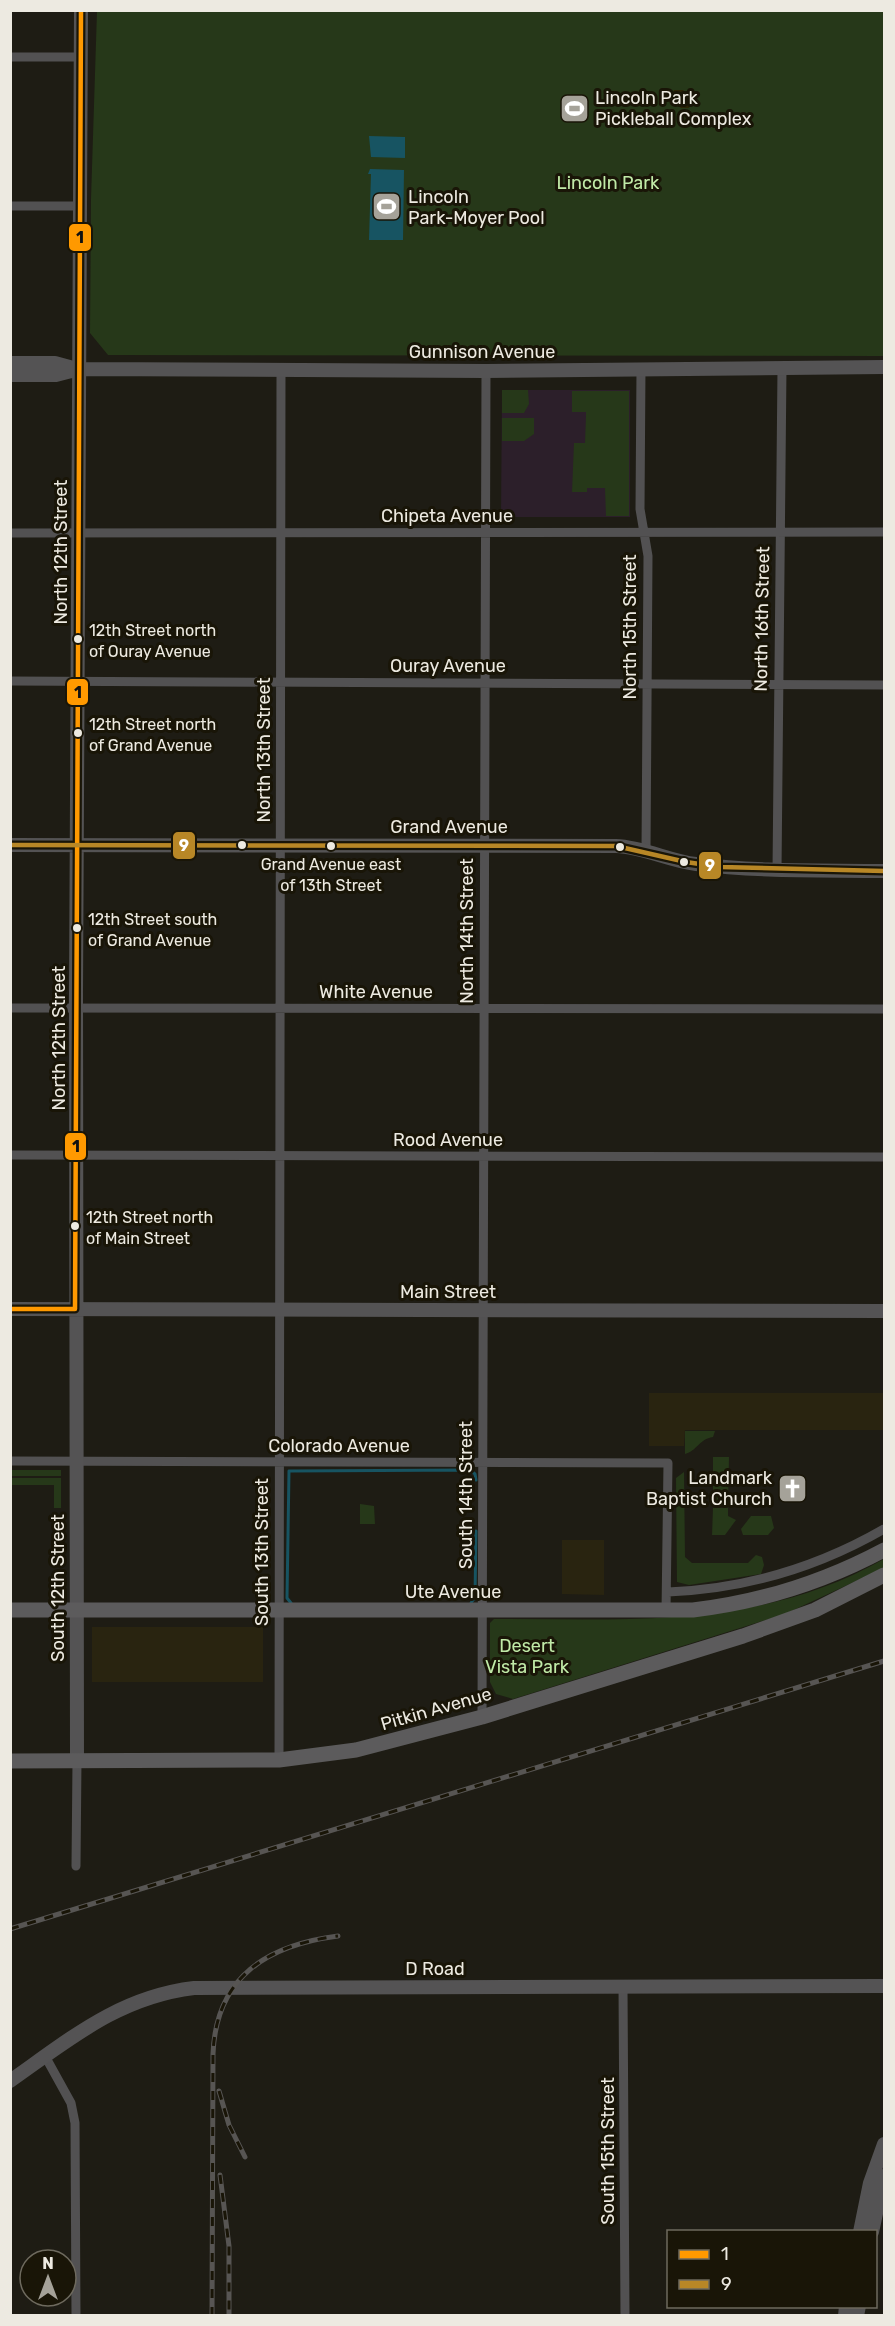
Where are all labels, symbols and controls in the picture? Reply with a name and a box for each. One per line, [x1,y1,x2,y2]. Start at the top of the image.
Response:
place label: Lincoln Park Pickleball Complex [595,87,752,130]
sports icon: Lincoln Park Pickleball Complex [558,92,590,124]
park label: Lincoln Park [557,172,660,194]
place label: Lincoln Park-Moyer Pool [408,186,545,229]
sports icon: Lincoln Park-Moyer Pool [371,191,403,223]
line badge: 1 [68,223,92,252]
text: 1 [76,228,84,247]
street label: Gunnison Avenue [409,341,555,363]
street label: North 12th Street [50,480,72,624]
street label: Chipeta Avenue [381,505,513,527]
street label: North 16th Street [750,546,774,692]
street label: North 15th Street [619,555,641,699]
place label: 12th Street north of Ouray Avenue [89,621,216,661]
marker: 12th Street north of Ouray Avenue [72,633,84,645]
street label: Ouray Avenue [390,655,506,677]
street label: North 13th Street [253,677,275,823]
line badge: 1 [66,678,89,706]
text: 1 [74,683,82,702]
place label: 12th Street north of Grand Avenue [89,715,216,755]
marker: 12th Street north of Grand Avenue [72,727,84,739]
street label: Grand Avenue [390,816,508,838]
line badge: 9 [172,831,196,860]
text: 9 [179,836,189,855]
unlabelled marker [236,839,248,851]
marker: Grand Avenue east of 13th Street [325,840,337,852]
unlabelled marker [614,841,626,853]
line badge: 9 [698,851,722,880]
place label: Grand Avenue east of 13th Street [261,855,401,895]
unlabelled marker [678,856,690,868]
text: 9 [705,856,715,875]
street label: North 14th Street [456,858,478,1004]
place label: 12th Street south of Grand Avenue [88,910,217,950]
marker: 12th Street south of Grand Avenue [71,922,83,934]
street label: North 12th Street [48,966,70,1110]
street label: White Avenue [319,981,433,1003]
street label: Rood Avenue [393,1129,503,1151]
line badge: 1 [64,1132,87,1161]
text: 1 [72,1137,80,1156]
place label: 12th Street north of Main Street [86,1208,213,1248]
marker: 12th Street north of Main Street [69,1220,81,1232]
street label: Main Street [400,1281,496,1303]
street label: South 14th Street [455,1421,477,1569]
street label: Colorado Avenue [268,1435,410,1457]
place label: Landmark Baptist Church [646,1467,773,1510]
church icon: Landmark Baptist Church [777,1472,809,1504]
street label: South 13th Street [251,1478,273,1626]
street label: South 12th Street [47,1514,69,1662]
street label: Ute Avenue [405,1581,501,1603]
park label: Desert Vista Park [485,1635,570,1678]
street label: Pitkin Avenue [378,1683,494,1735]
street label: D Road [405,1958,465,1980]
street label: South 15th Street [597,2077,619,2225]
legend [667,2230,877,2308]
text: 1 [721,2243,729,2265]
north arrow [18,2248,78,2308]
text: N [42,2254,54,2273]
text: 9 [721,2273,732,2295]

